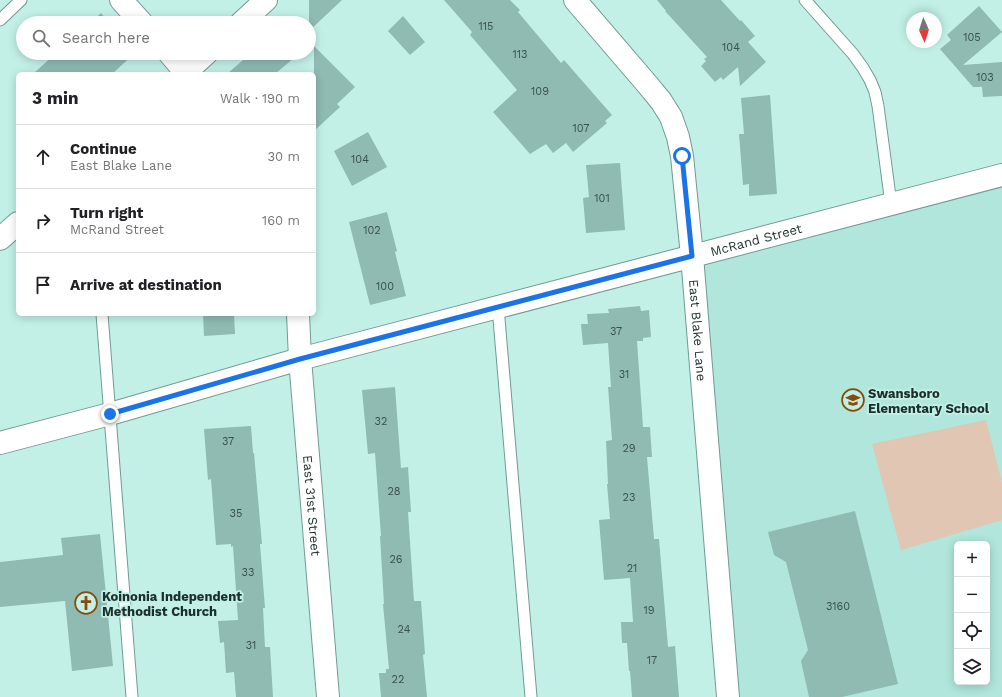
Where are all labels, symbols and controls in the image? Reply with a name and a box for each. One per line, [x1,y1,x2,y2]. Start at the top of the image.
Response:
north arrow [906,12,942,48]
search box [16,16,316,60]
house number: 115 [479,20,493,33]
icon: search [30,27,52,49]
text: Search here [62,29,150,47]
house number: 105 [963,31,981,44]
house number: 104 [722,41,740,54]
house number: 113 [513,48,528,61]
house number: 103 [976,71,994,84]
house number: 109 [531,85,549,98]
text: 3 min [32,88,78,108]
text: Walk · 190 m [220,91,300,106]
house number: 107 [572,122,590,135]
text: Continue [70,140,137,158]
icon: ahead [32,146,54,168]
route start [673,147,691,165]
text: 30 m [268,149,300,164]
house number: 104 [351,153,369,166]
text: East Blake Lane [70,158,172,173]
house number: 101 [594,192,610,205]
text: Turn right [70,204,143,222]
icon: right [32,210,54,232]
text: 160 m [262,213,300,228]
street label: McRand Street [709,220,804,259]
text: McRand Street [70,222,164,237]
house number: 102 [363,224,381,237]
icon: arrive [32,274,54,296]
text: Arrive at destination [70,276,222,294]
street label: East Blake Lane [686,279,710,382]
house number: 100 [376,280,394,293]
house number: 37 [610,325,622,338]
house number: 31 [619,368,629,381]
place label: Swansboro Elementary School [868,386,990,416]
school or university icon: Swansboro Elementary School [840,387,866,413]
route end [101,405,119,423]
house number: 32 [375,415,387,428]
house number: 37 [222,435,234,448]
house number: 29 [622,442,636,455]
street label: East 31st Street [300,454,324,557]
house number: 28 [387,485,401,498]
house number: 23 [623,491,635,504]
house number: 35 [230,507,242,520]
map controls [954,541,990,685]
button: + [954,541,990,577]
house number: 26 [389,553,403,566]
house number: 21 [627,562,637,575]
house number: 33 [242,566,254,579]
button: − [954,577,990,613]
place label: Koinonia Independent Methodist Church [102,589,242,619]
church icon: Koinonia Independent Methodist Church [73,590,99,616]
house number: 3160 [826,600,850,613]
house number: 19 [643,604,655,617]
button: locate [954,613,990,649]
house number: 24 [398,623,411,636]
house number: 31 [246,639,256,652]
button: layers [954,649,990,685]
house number: 17 [647,654,657,667]
house number: 22 [392,673,404,686]

